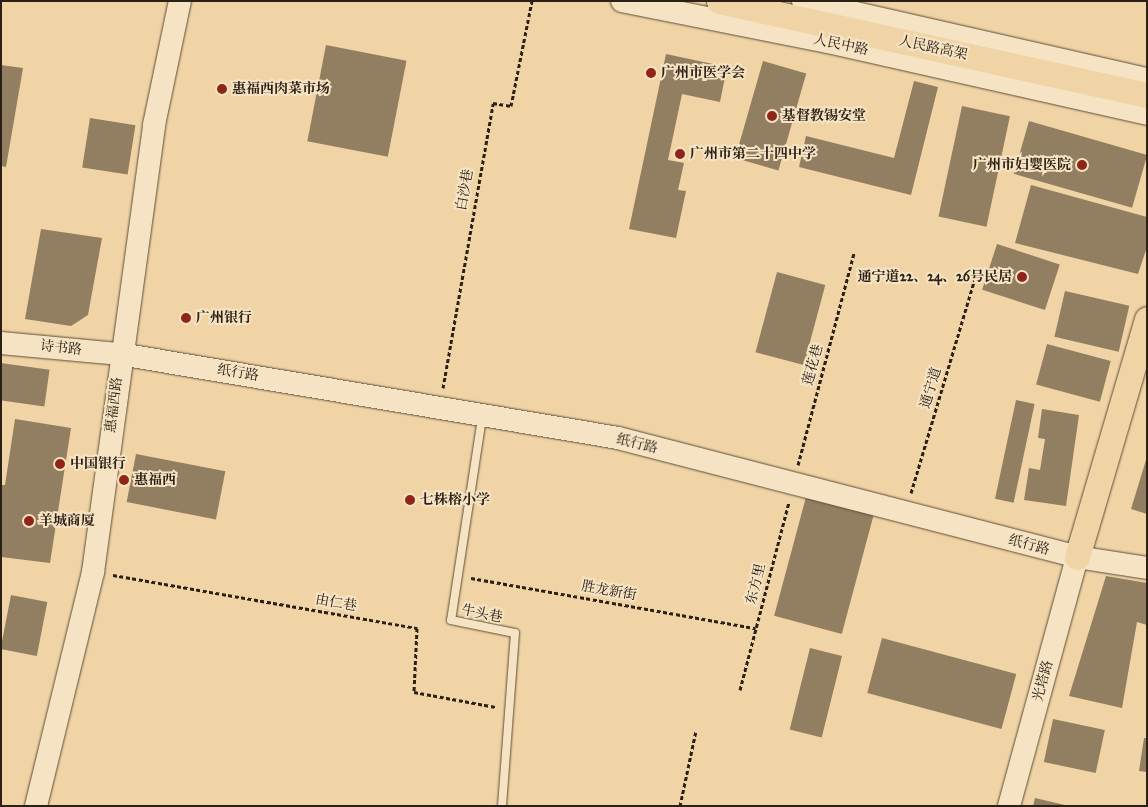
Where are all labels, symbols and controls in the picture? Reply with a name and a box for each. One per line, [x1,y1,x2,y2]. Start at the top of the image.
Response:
street label: 人民中路 [812,31,870,59]
street label: 人民路高架 [897,33,969,63]
place label: 广州市医学会 [661,65,745,81]
marker: 广州市医学会 [645,67,657,79]
place label: 惠福西肉菜市场 [232,81,330,97]
marker: 惠福西肉菜市场 [216,83,228,95]
place label: 基督教锡安堂 [782,108,866,124]
marker: 基督教锡安堂 [766,110,778,122]
place label: 广州市第二十四中学 [690,146,816,162]
marker: 广州市第二十四中学 [674,148,686,160]
place label: 广州市妇婴医院 [973,157,1071,173]
marker: 广州市妇婴医院 [1075,158,1089,172]
street label: 白沙巷 [453,168,477,212]
place label: 通宁道22、24、26号民居 [857,269,1012,285]
marker: 通宁道22、24、26号民居 [1016,271,1028,283]
place label: 广州银行 [196,310,252,326]
marker: 广州银行 [180,312,192,324]
street label: 诗书路 [39,337,83,359]
street label: 莲花巷 [799,343,827,387]
street label: 纸行路 [216,361,260,385]
street label: 通宁道 [917,365,945,411]
street label: 惠福西路 [102,376,126,434]
street label: 纸行路 [615,431,659,457]
place label: 中国银行 [70,456,126,472]
marker: 中国银行 [54,458,66,470]
place label: 惠福西 [134,472,176,488]
marker: 惠福西 [118,474,130,486]
place label: 七株榕小学 [420,492,490,508]
marker: 七株榕小学 [404,494,416,506]
place label: 羊城商厦 [39,513,95,529]
marker: 羊城商厦 [23,515,35,527]
street label: 纸行路 [1007,531,1051,559]
street label: 东方里 [743,562,769,606]
street label: 胜龙新街 [580,578,638,604]
street label: 由仁巷 [314,591,358,615]
street label: 牛头巷 [460,602,504,626]
street label: 光塔路 [1029,659,1057,703]

